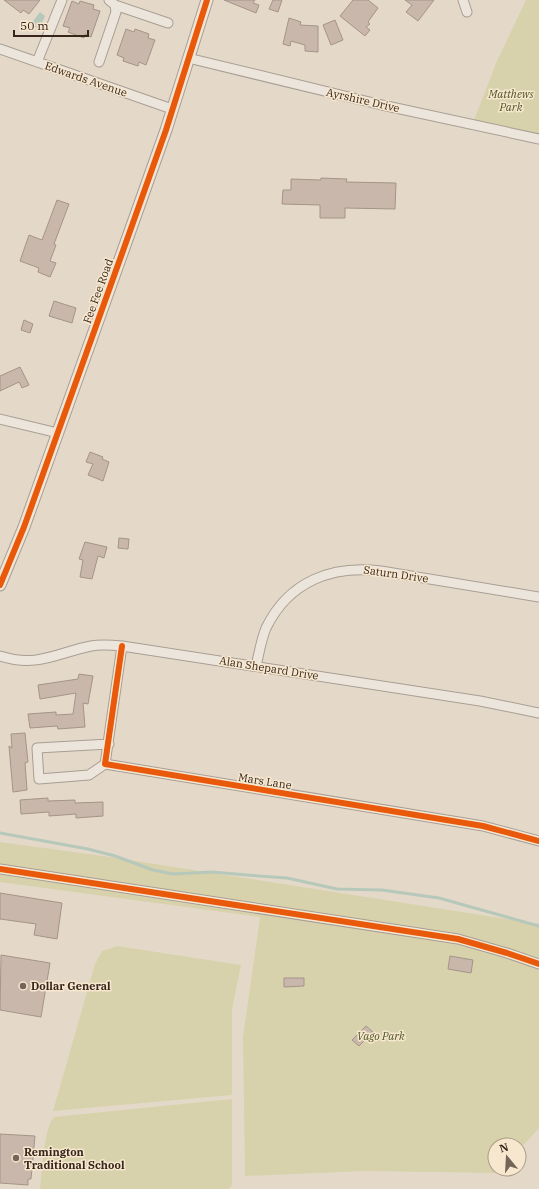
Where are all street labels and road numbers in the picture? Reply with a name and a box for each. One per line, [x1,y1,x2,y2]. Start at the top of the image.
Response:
street label: Edwards Avenue [43,58,129,100]
street label: Ayrshire Drive [325,85,401,115]
street label: Fee Fee Road [80,256,116,325]
street label: Saturn Drive [363,563,429,585]
street label: Alan Shepard Drive [218,653,320,683]
street label: Mars Lane [237,770,293,792]

